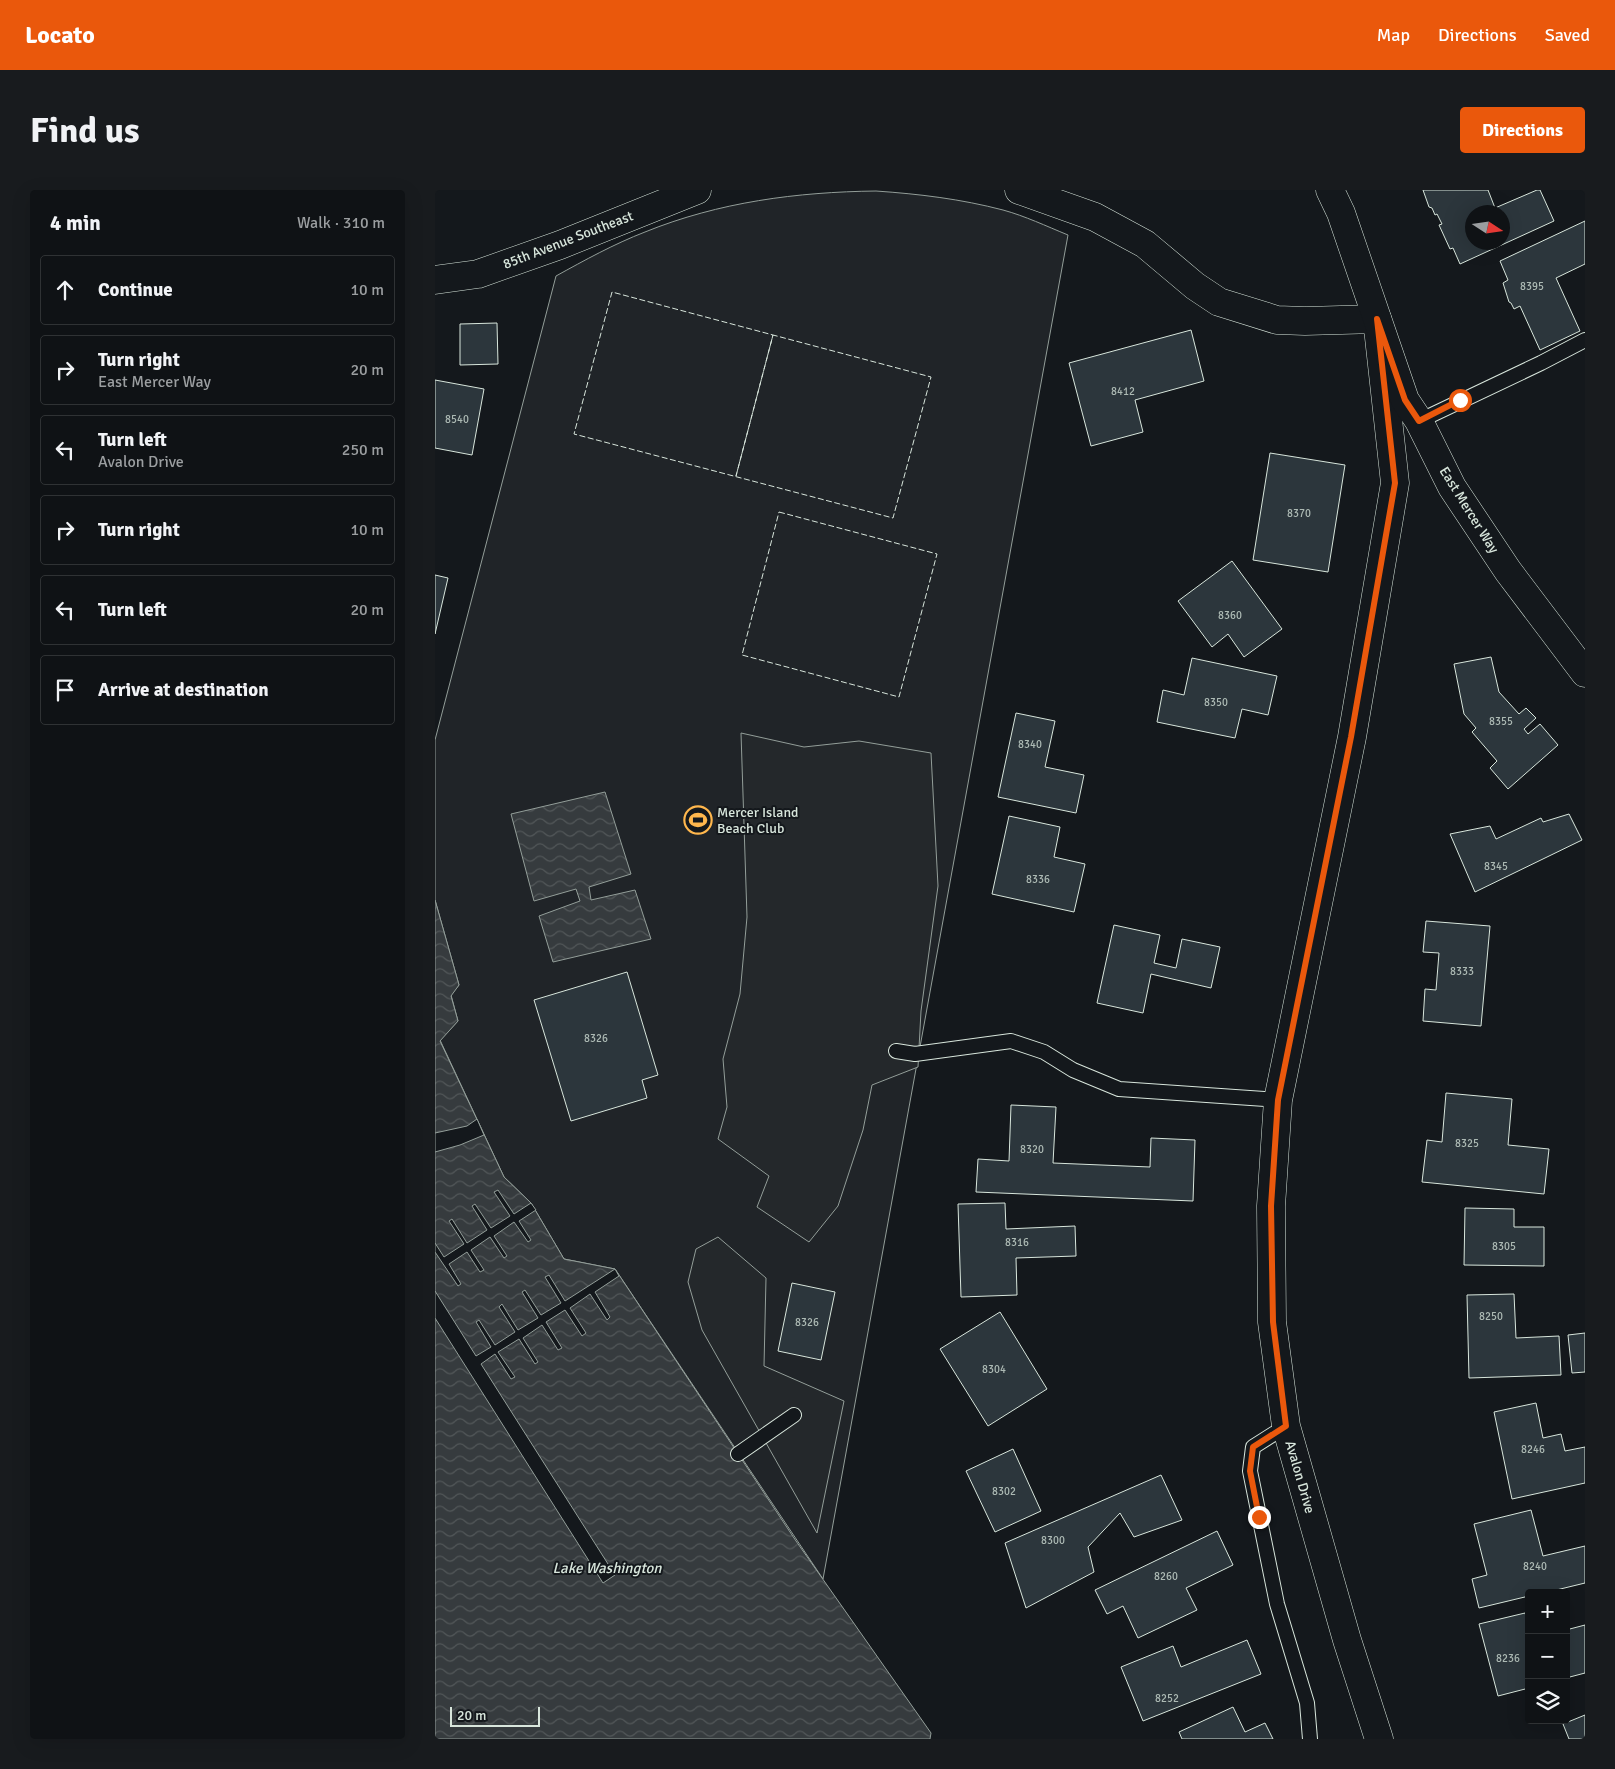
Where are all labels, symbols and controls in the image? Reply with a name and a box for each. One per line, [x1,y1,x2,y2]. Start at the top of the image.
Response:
text: Locato [25,20,95,50]
text: Map [1377,24,1410,46]
text: Directions [1438,24,1517,46]
text: Saved [1545,24,1590,46]
button: Directions [1460,107,1585,153]
text: Find us [30,109,140,152]
north arrow [1465,205,1510,250]
street label: 85th Avenue Southeast [501,207,636,273]
text: 4 min [50,210,101,236]
text: Walk · 310 m [297,213,385,233]
icon: ahead [51,276,79,304]
text: Continue [98,278,173,302]
text: 10 m [350,280,384,300]
house number: 8395 [1520,280,1544,293]
text: Turn right [98,348,180,372]
icon: right [51,356,79,384]
text: 20 m [350,360,384,380]
text: East Mercer Way [98,372,211,392]
house number: 8412 [1111,385,1135,398]
route start [1449,389,1472,412]
house number: 8540 [445,413,469,426]
text: Turn left [98,428,167,452]
icon: left [51,436,79,464]
text: 250 m [342,440,384,460]
text: Avalon Drive [98,452,184,472]
street label: East Mercer Way [1436,464,1503,557]
house number: 8370 [1287,507,1311,520]
icon: right [51,516,79,544]
text: Turn right [98,518,180,542]
text: 10 m [350,520,384,540]
icon: left [51,596,79,624]
text: Turn left [98,598,167,622]
text: 20 m [350,600,384,620]
house number: 8360 [1218,609,1242,622]
icon: arrive [51,676,79,704]
text: Arrive at destination [98,678,269,702]
house number: 8350 [1204,696,1228,709]
house number: 8355 [1489,715,1513,728]
house number: 8340 [1018,738,1042,751]
place label: Mercer Island Beach Club [717,804,798,837]
sports icon: Mercer Island Beach Club [683,805,713,835]
house number: 8345 [1484,860,1508,873]
house number: 8336 [1026,873,1050,886]
house number: 8333 [1450,965,1474,978]
house number: 8326 [584,1032,608,1045]
house number: 8325 [1455,1137,1479,1150]
house number: 8320 [1020,1143,1044,1156]
house number: 8316 [1005,1236,1029,1249]
house number: 8305 [1492,1240,1516,1253]
house number: 8250 [1479,1310,1503,1323]
house number: 8326 [795,1316,819,1329]
house number: 8304 [982,1363,1006,1376]
street label: Avalon Drive [1281,1439,1319,1515]
house number: 8246 [1521,1443,1545,1456]
house number: 8302 [992,1485,1016,1498]
route end [1248,1506,1271,1529]
house number: 8300 [1041,1534,1065,1547]
water label: Lake Washington [552,1559,662,1577]
house number: 8240 [1523,1560,1547,1573]
house number: 8260 [1154,1570,1178,1583]
map controls [1525,1589,1570,1724]
button: + [1525,1589,1570,1634]
button: − [1525,1634,1570,1679]
house number: 8236 [1496,1652,1520,1665]
button: layers [1525,1679,1570,1724]
house number: 8252 [1155,1692,1179,1705]
scale bar [450,1704,540,1727]
text: 20 m [457,1707,486,1724]

